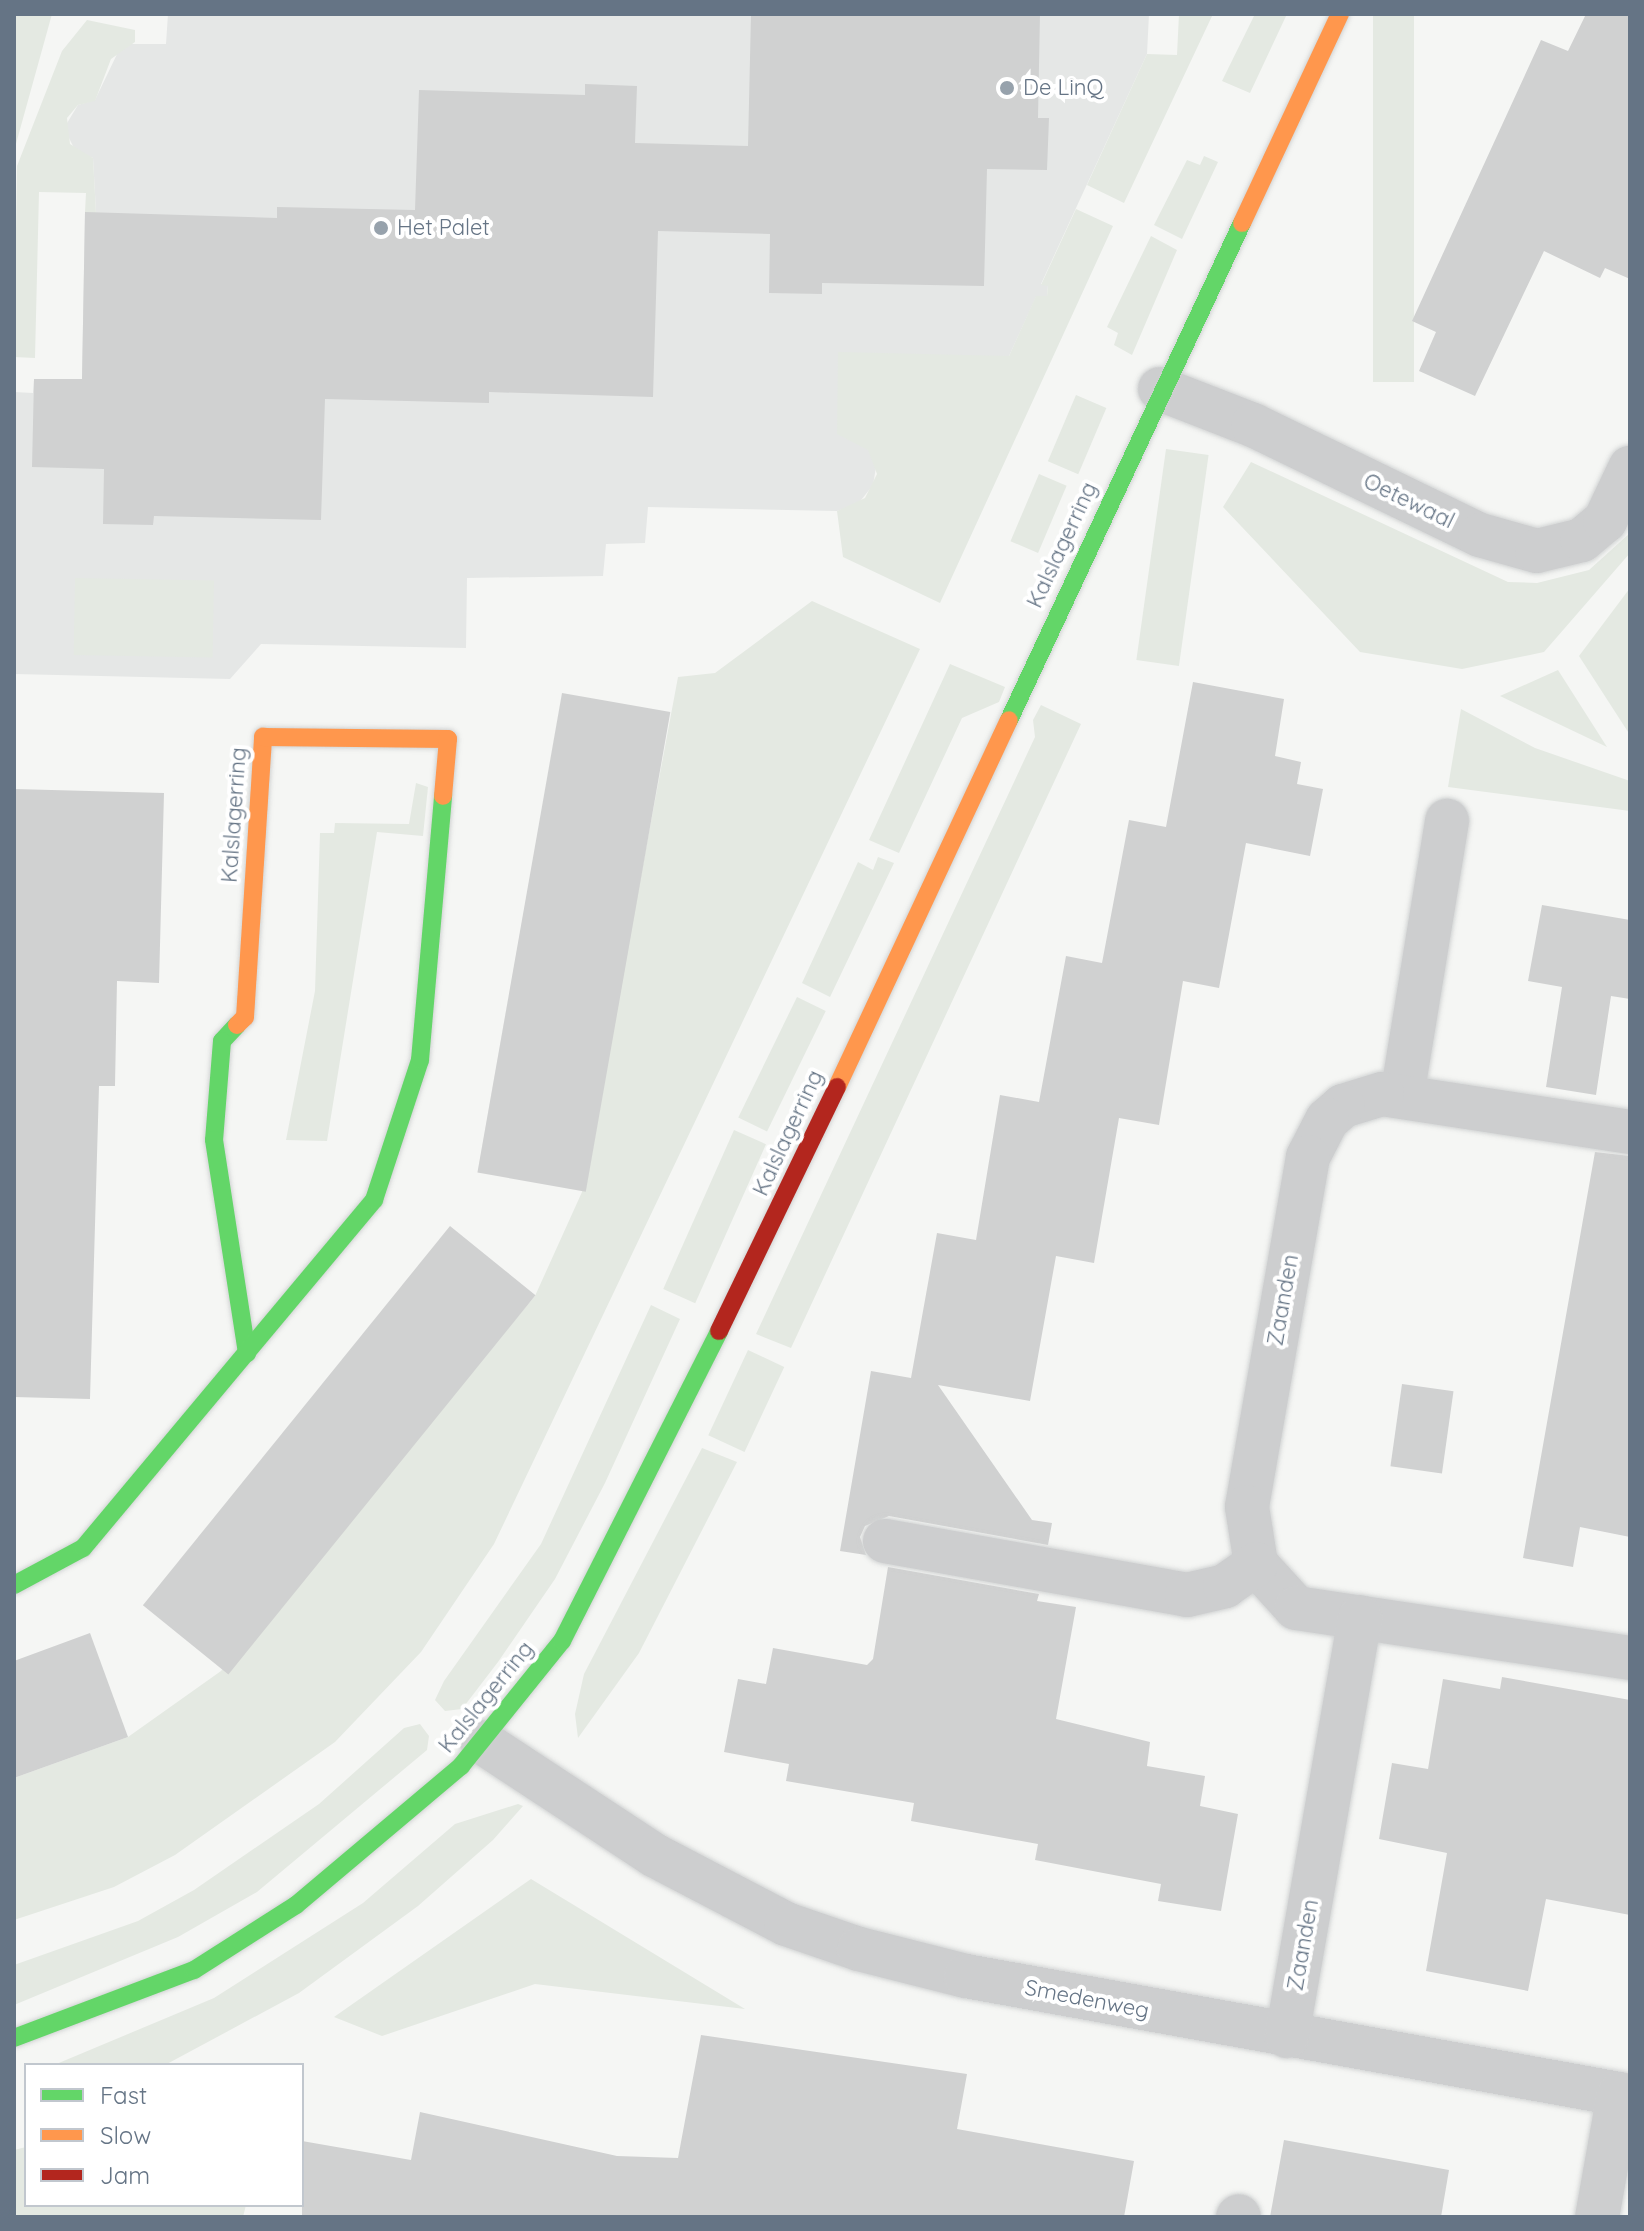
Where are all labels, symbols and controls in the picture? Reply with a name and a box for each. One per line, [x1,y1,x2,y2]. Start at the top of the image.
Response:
place label: De LinQ [1023,75,1104,101]
marker: De LinQ [998,79,1016,97]
place label: Het Palet [397,215,490,241]
marker: Het Palet [372,219,390,237]
street label: Oetewaal [1359,468,1459,534]
street label: Kalslagerring [1021,478,1103,612]
street label: Kalslagerring [216,746,252,884]
street label: Kalslagerring [747,1066,829,1200]
street label: Zaanden [1262,1252,1304,1348]
street label: Kalslagerring [433,1636,539,1758]
street label: Zaanden [1282,1897,1324,1993]
street label: Smedenweg [1023,1974,1151,2024]
legend [24,2063,304,2207]
text: Fast [100,2080,147,2110]
text: Slow [100,2120,151,2150]
text: Jam [100,2160,150,2190]

